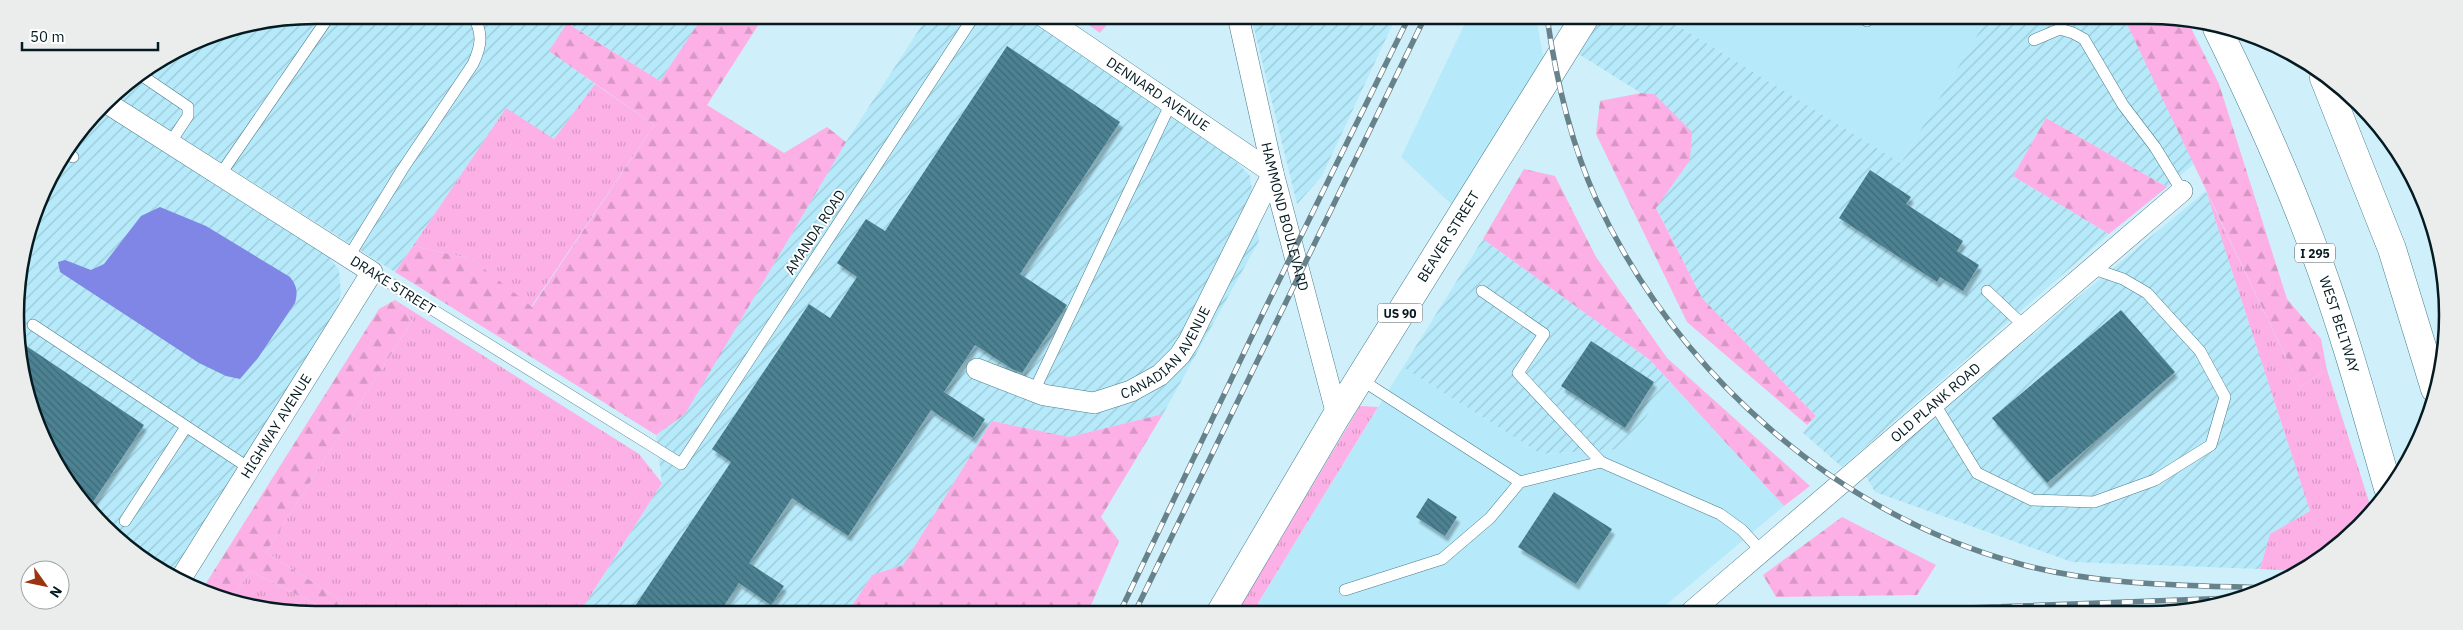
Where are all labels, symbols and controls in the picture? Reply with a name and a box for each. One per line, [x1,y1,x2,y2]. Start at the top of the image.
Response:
scale bar [22,20,159,52]
text: 50 m [30,27,65,46]
street label: DENNARD AVENUE [1103,53,1213,135]
street label: HAMMOND BOULEVARD [1257,140,1313,293]
street label: AMANDA ROAD [781,186,849,278]
street label: BEAVER STREET [1413,188,1483,285]
road number: I 295 [2295,244,2335,262]
street label: DRAKE STREET [347,252,439,318]
street label: WEST BELTWAY [2315,274,2363,376]
street label: CANADIAN AVENUE [1118,303,1214,403]
road number: US 90 [1378,304,1422,322]
street label: OLD PLANK ROAD [1887,359,1984,446]
street label: HIGHWAY AVENUE [237,370,315,482]
north arrow [20,560,70,610]
text: N [46,583,66,601]

